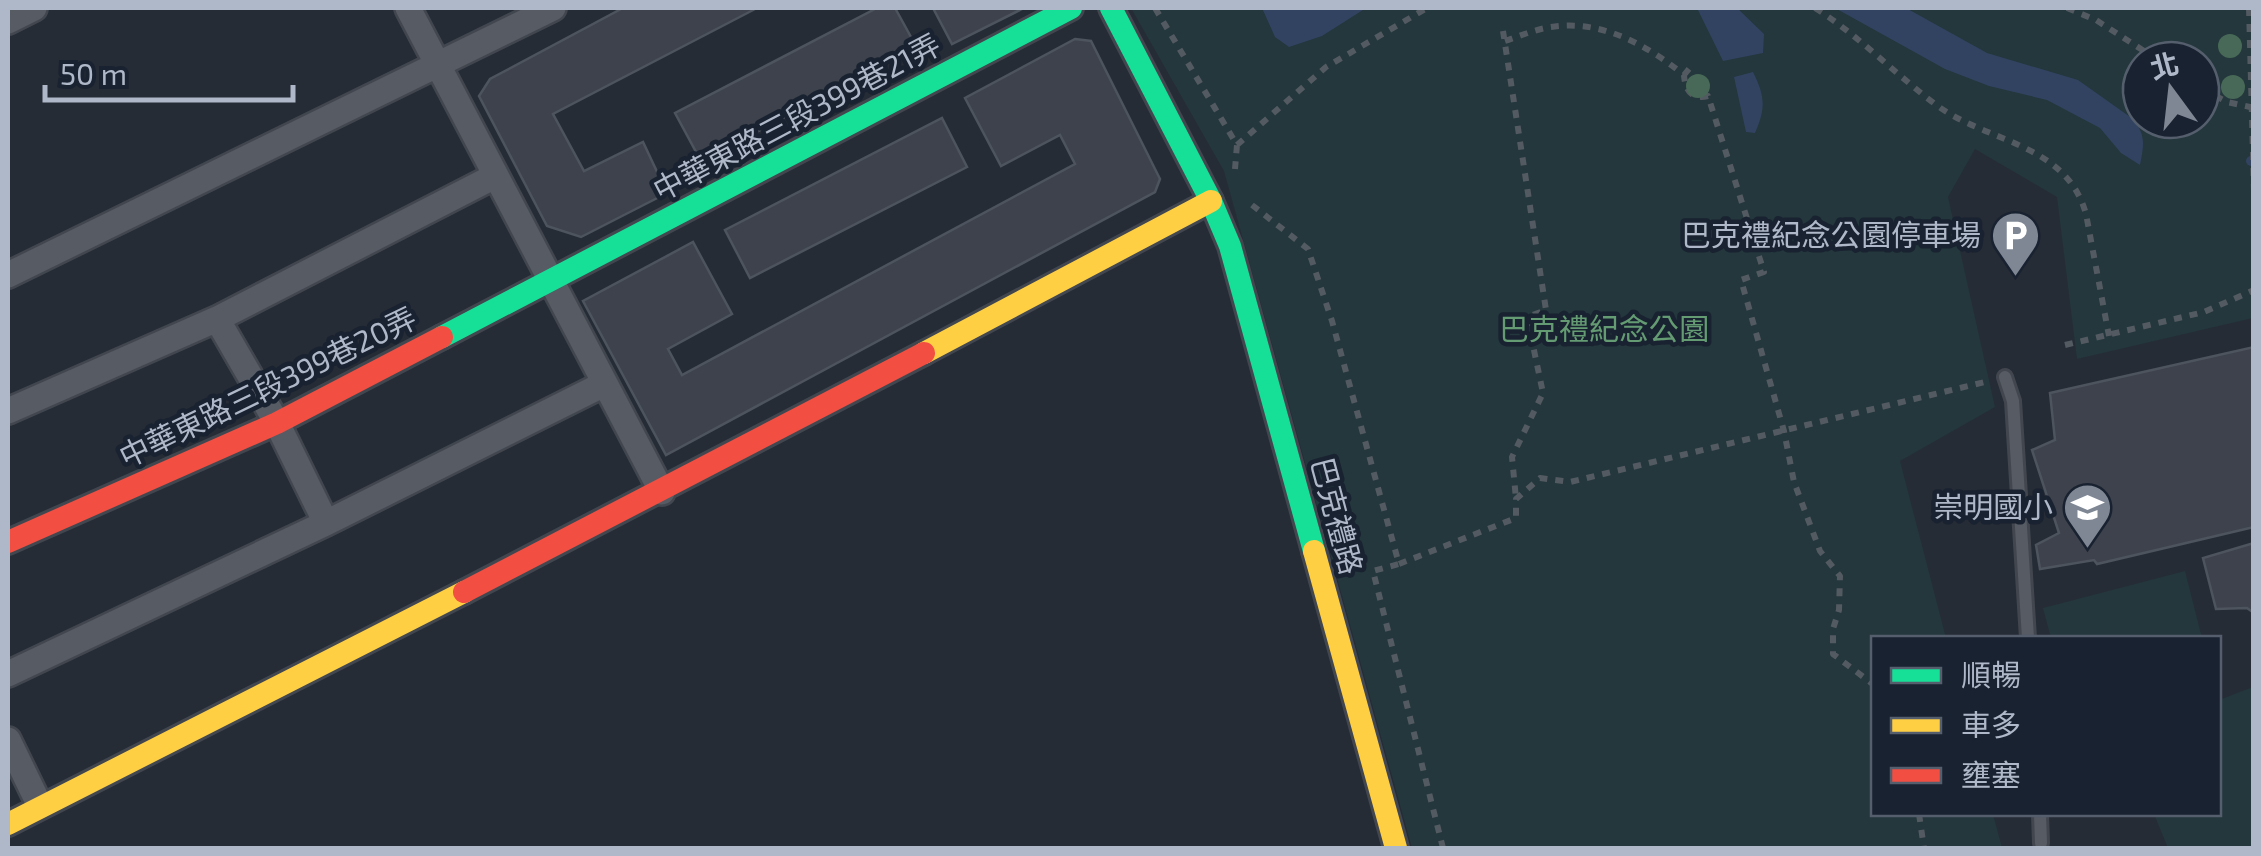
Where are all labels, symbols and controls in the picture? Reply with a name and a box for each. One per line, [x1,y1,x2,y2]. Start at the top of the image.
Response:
street label: 中華東路三段399巷21弄 [646,25,946,207]
scale bar [45,40,292,102]
north arrow [2121,40,2221,140]
text: 北 [2146,45,2182,85]
text: 50 m [60,55,127,91]
parking icon: 巴克禮紀念公園停車場 [1990,210,2042,278]
place label: 巴克禮紀念公園停車場 [1681,216,1981,252]
street label: 中華東路三段399巷20弄 [113,299,421,474]
park label: 巴克禮紀念公園 [1499,310,1709,346]
street label: 巴克禮路 [1305,453,1371,578]
school or university icon: 崇明國小 [2062,482,2114,550]
place label: 崇明國小 [1933,488,2053,524]
legend [1871,636,2221,816]
text: 順暢 [1961,656,2021,692]
text: 車多 [1961,706,2021,742]
text: 壅塞 [1961,756,2021,792]

